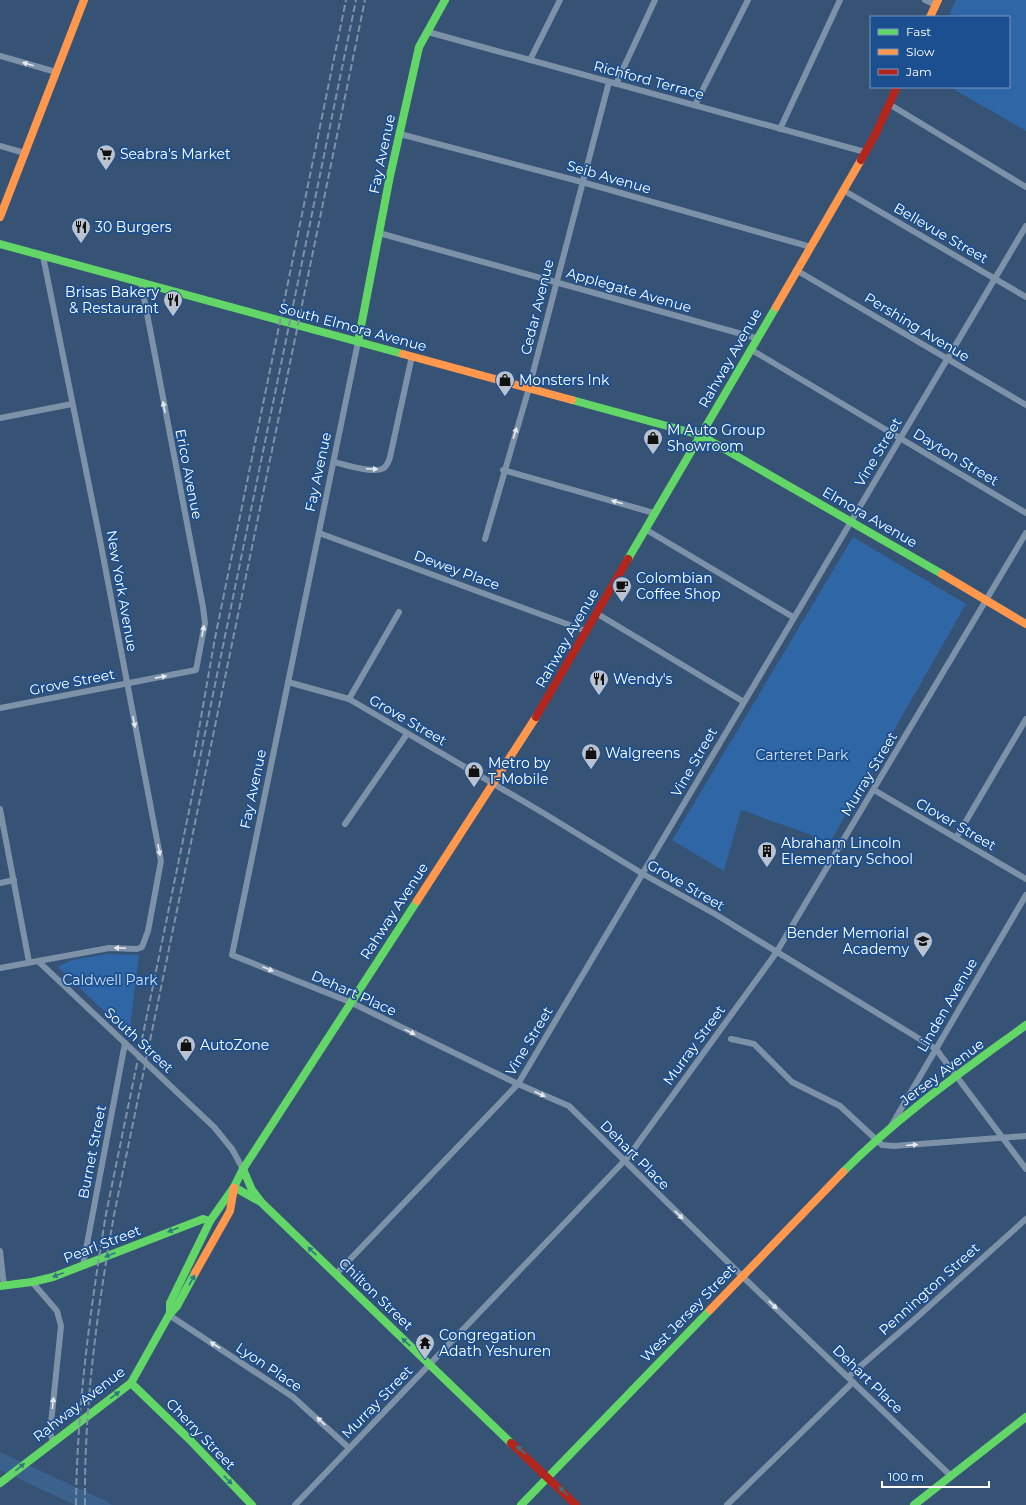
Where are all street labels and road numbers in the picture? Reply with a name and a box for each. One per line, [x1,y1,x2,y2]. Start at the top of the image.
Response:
street label: Richford Terrace [592,57,706,103]
street label: Fay Avenue [365,113,399,195]
street label: Seib Avenue [565,156,653,198]
street label: Bellevue Street [890,199,992,268]
street label: Cedar Avenue [516,257,558,357]
street label: Applegate Avenue [564,264,694,316]
street label: Pershing Avenue [861,289,973,365]
street label: South Elmora Avenue [277,299,429,355]
street label: Rahway Avenue [694,305,766,411]
street label: Vine Street [850,414,906,490]
street label: Dayton Street [910,424,1002,490]
street label: Erico Avenue [171,427,207,521]
street label: Fay Avenue [301,431,335,513]
street label: Elmora Avenue [819,483,921,551]
street label: New York Avenue [102,529,142,653]
street label: Dewey Place [412,546,502,594]
street label: Rahway Avenue [531,585,603,691]
street label: Grove Street [28,665,117,699]
street label: Grove Street [366,691,450,750]
street label: Vine Street [667,724,721,800]
street label: Murray Street [837,728,901,819]
street label: Fay Avenue [236,748,270,830]
street label: Clover Street [913,794,1000,854]
street label: Grove Street [644,856,728,915]
street label: Rahway Avenue [356,859,432,963]
street label: Linden Avenue [913,955,981,1055]
street label: Dehart Place [309,966,399,1020]
street label: Murray Street [659,1001,729,1089]
street label: South Street [101,1003,178,1077]
street label: Vine Street [501,1003,557,1079]
street label: Jersey Avenue [896,1035,987,1110]
street label: Burnet Street [74,1103,110,1200]
street label: Dehart Place [596,1116,674,1194]
street label: Pearl Street [61,1221,144,1267]
street label: Pennington Street [875,1239,983,1339]
street label: Chilton Street [335,1254,417,1334]
street label: West Jersey Street [637,1260,740,1366]
street label: Lyon Place [233,1338,305,1396]
street label: Dehart Place [829,1341,907,1417]
street label: Murray Street [338,1361,417,1442]
street label: Rahway Avenue [29,1363,129,1445]
street label: Cherry Street [162,1394,240,1474]

